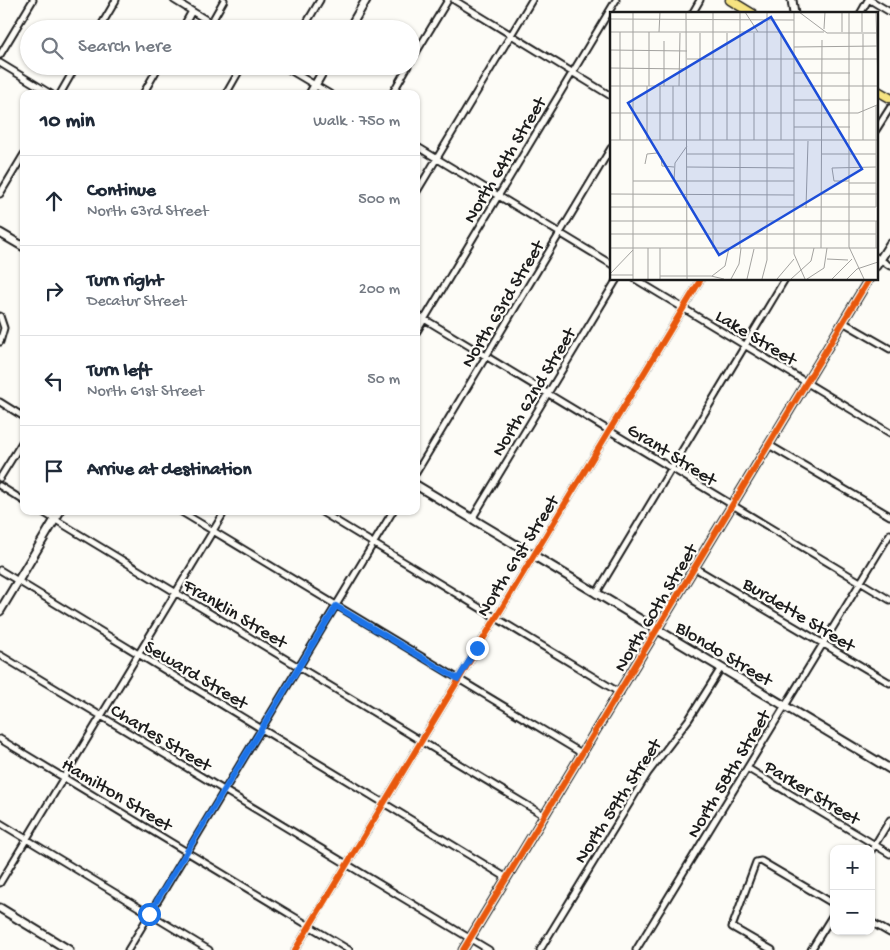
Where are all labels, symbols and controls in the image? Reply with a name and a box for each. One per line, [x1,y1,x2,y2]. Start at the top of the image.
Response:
inset map [610,12,878,280]
search box [20,20,420,75]
icon: search [38,34,66,62]
text: Search here [78,36,172,59]
street label: North 64th Street [459,92,554,228]
text: 10 min [40,110,95,135]
text: Walk · 750 m [313,113,400,132]
text: Continue [87,180,156,203]
icon: ahead [40,187,68,215]
text: 500 m [358,191,400,210]
text: North 63rd Street [87,203,208,222]
street label: North 63rd Street [457,235,552,372]
text: Turn right [87,270,163,293]
icon: right [40,277,68,305]
text: 200 m [359,281,400,300]
text: Decatur Street [87,293,186,312]
street label: Lake Street [710,306,802,373]
street label: North 62nd Street [488,323,584,461]
text: Turn left [87,360,151,383]
icon: left [40,367,68,395]
text: 50 m [367,371,400,390]
text: North 61st Street [87,383,204,402]
street label: Grant Street [622,419,722,494]
icon: arrive [40,457,68,485]
text: Arrive at destination [87,459,251,482]
street label: North 61st Street [472,490,567,622]
street label: North 60th Street [610,539,705,677]
street label: Burdette Street [737,573,860,660]
street label: Franklin Street [177,574,292,656]
street label: Blondo Street [670,617,778,694]
street label: Seward Street [139,636,253,717]
route end [466,637,489,660]
street label: Charles Street [105,700,217,779]
street label: North 58th Street [683,705,778,843]
street label: North 59th Street [570,733,669,869]
street label: Hamilton Street [57,754,178,839]
street label: Parker Street [758,756,865,833]
map controls [830,845,875,935]
button: + [830,845,875,890]
button: − [830,890,875,935]
route start [138,903,161,926]

